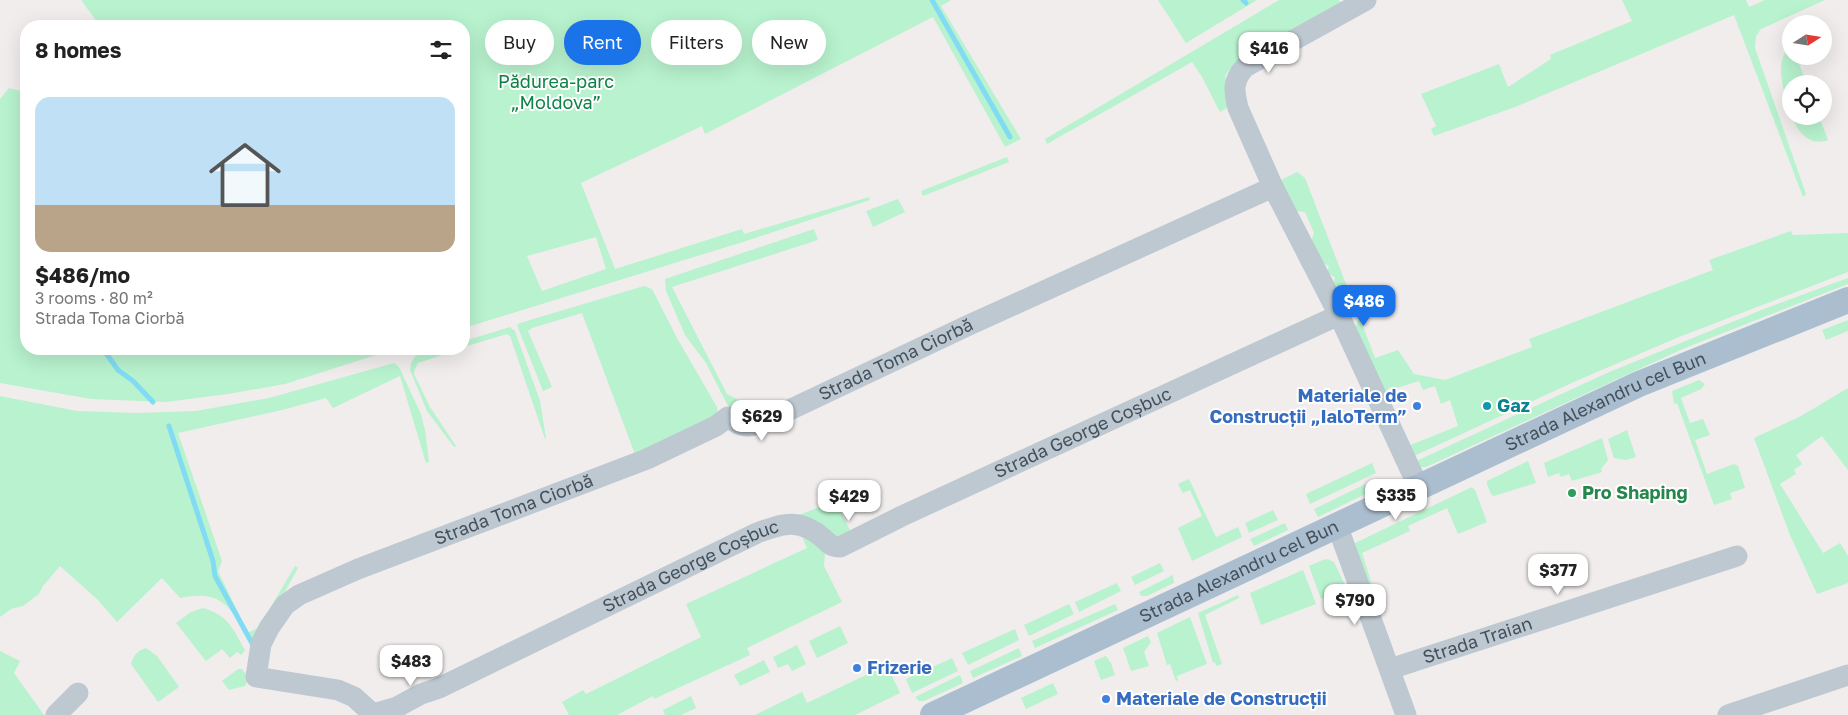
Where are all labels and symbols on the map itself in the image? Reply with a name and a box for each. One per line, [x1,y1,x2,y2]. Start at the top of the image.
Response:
north arrow [1782,15,1832,65]
pin: $416 [1239,32,1299,74]
park label: Pădurea-parc „Moldova” [498,70,614,113]
pin: $486 [1334,284,1394,327]
street label: Strada Toma Ciorbă [815,313,976,405]
street label: Strada Alexandru cel Bun [1501,346,1709,455]
street label: Strada George Coșbuc [990,382,1174,482]
place label: Materiale de Construcții „IaloTerm” [1209,384,1407,427]
place label: Gaz [1497,394,1530,416]
pin: $629 [732,400,792,442]
marker: Materiale de Construcții „IaloTerm” [1411,400,1423,412]
marker: Gaz [1481,400,1493,412]
street label: Strada Toma Ciorbă [431,469,596,549]
pin: $335 [1366,478,1426,521]
pin: $429 [819,480,879,522]
place label: Pro Shaping [1582,481,1687,503]
marker: Pro Shaping [1566,487,1578,499]
street label: Strada George Coșbuc [599,514,781,617]
street label: Strada Alexandru cel Bun [1135,514,1342,627]
pin: $377 [1528,554,1588,596]
pin: $790 [1325,584,1385,626]
street label: Strada Traian [1420,611,1535,668]
pin: $483 [381,644,441,687]
place label: Frizerie [867,656,932,678]
marker: Frizerie [851,662,863,674]
place label: Materiale de Construcții [1116,687,1327,709]
marker: Materiale de Construcții [1100,693,1112,705]

